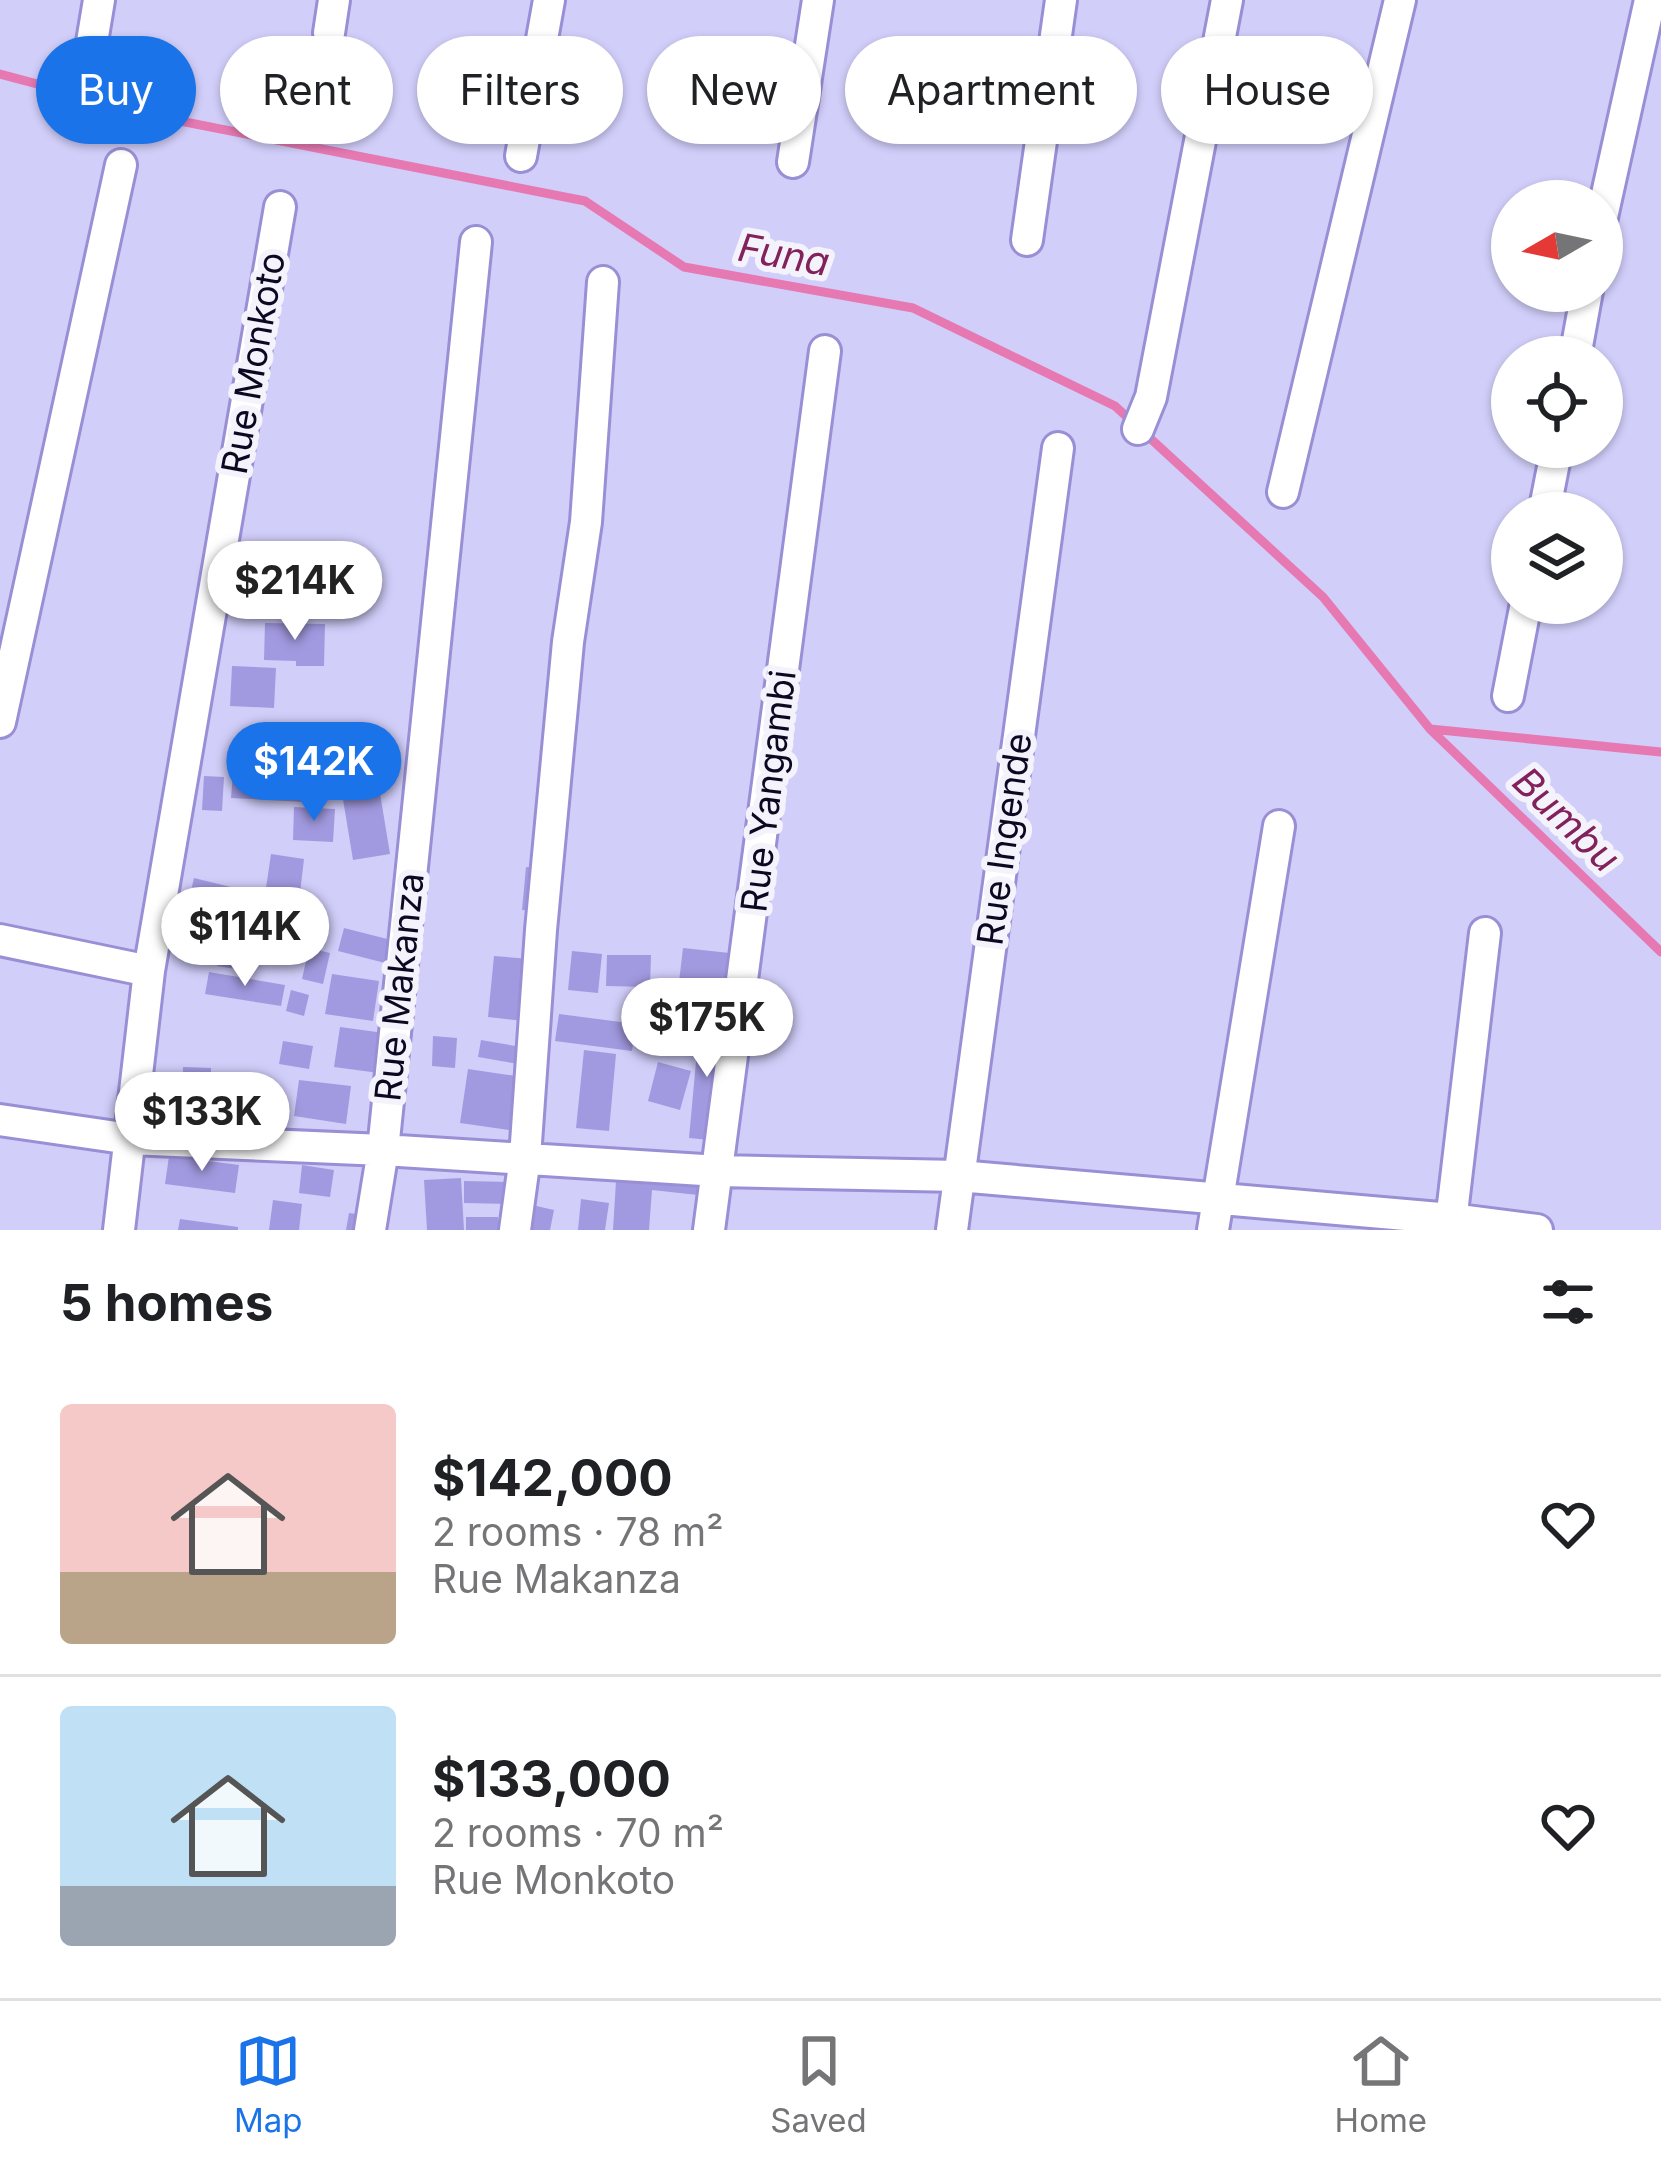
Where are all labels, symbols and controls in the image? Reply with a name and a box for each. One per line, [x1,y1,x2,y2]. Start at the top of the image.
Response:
chip: Buy [36,36,196,144]
chip: Rent [220,36,393,144]
chip: Filters [417,36,623,144]
chip: New [647,36,821,144]
chip: Apartment [845,36,1137,144]
chip: House [1161,36,1373,144]
north arrow [1491,180,1623,312]
map controls [1491,180,1623,624]
water label: Funa [735,223,833,285]
street label: Rue Monkoto [212,249,294,477]
button: locate [1491,336,1623,468]
button: layers [1491,492,1623,624]
pin: $214K [211,541,379,643]
text: $214K [234,556,356,603]
street label: Rue Yangambi [731,667,805,915]
pin: $142K [230,722,398,824]
street label: Rue Ingende [967,730,1041,948]
text: $142K [253,737,375,784]
water label: Bumbu [1504,757,1630,881]
street label: Rue Makanza [365,871,433,1103]
pin: $114K [161,887,329,989]
text: $114K [188,902,302,949]
pin: $175K [623,978,791,1080]
text: $175K [648,993,766,1040]
pin: $133K [118,1072,286,1174]
text: $133K [142,1087,262,1134]
icon: filters [1535,1269,1601,1335]
text: 5 homes [60,1272,273,1333]
text: $142,000 [432,1447,673,1508]
icon: home [156,1452,300,1596]
icon: heart [1535,1491,1601,1557]
text: 2 rooms · 78 m² [432,1508,724,1555]
text: Rue Makanza [432,1555,681,1602]
text: $133,000 [432,1748,671,1809]
icon: home [156,1754,300,1898]
icon: heart [1535,1793,1601,1859]
text: 2 rooms · 70 m² [432,1809,724,1856]
text: Rue Monkoto [432,1856,675,1903]
tab: Map [234,2028,302,2140]
tab: Saved [770,2028,867,2140]
tab: Home [1335,2028,1427,2140]

